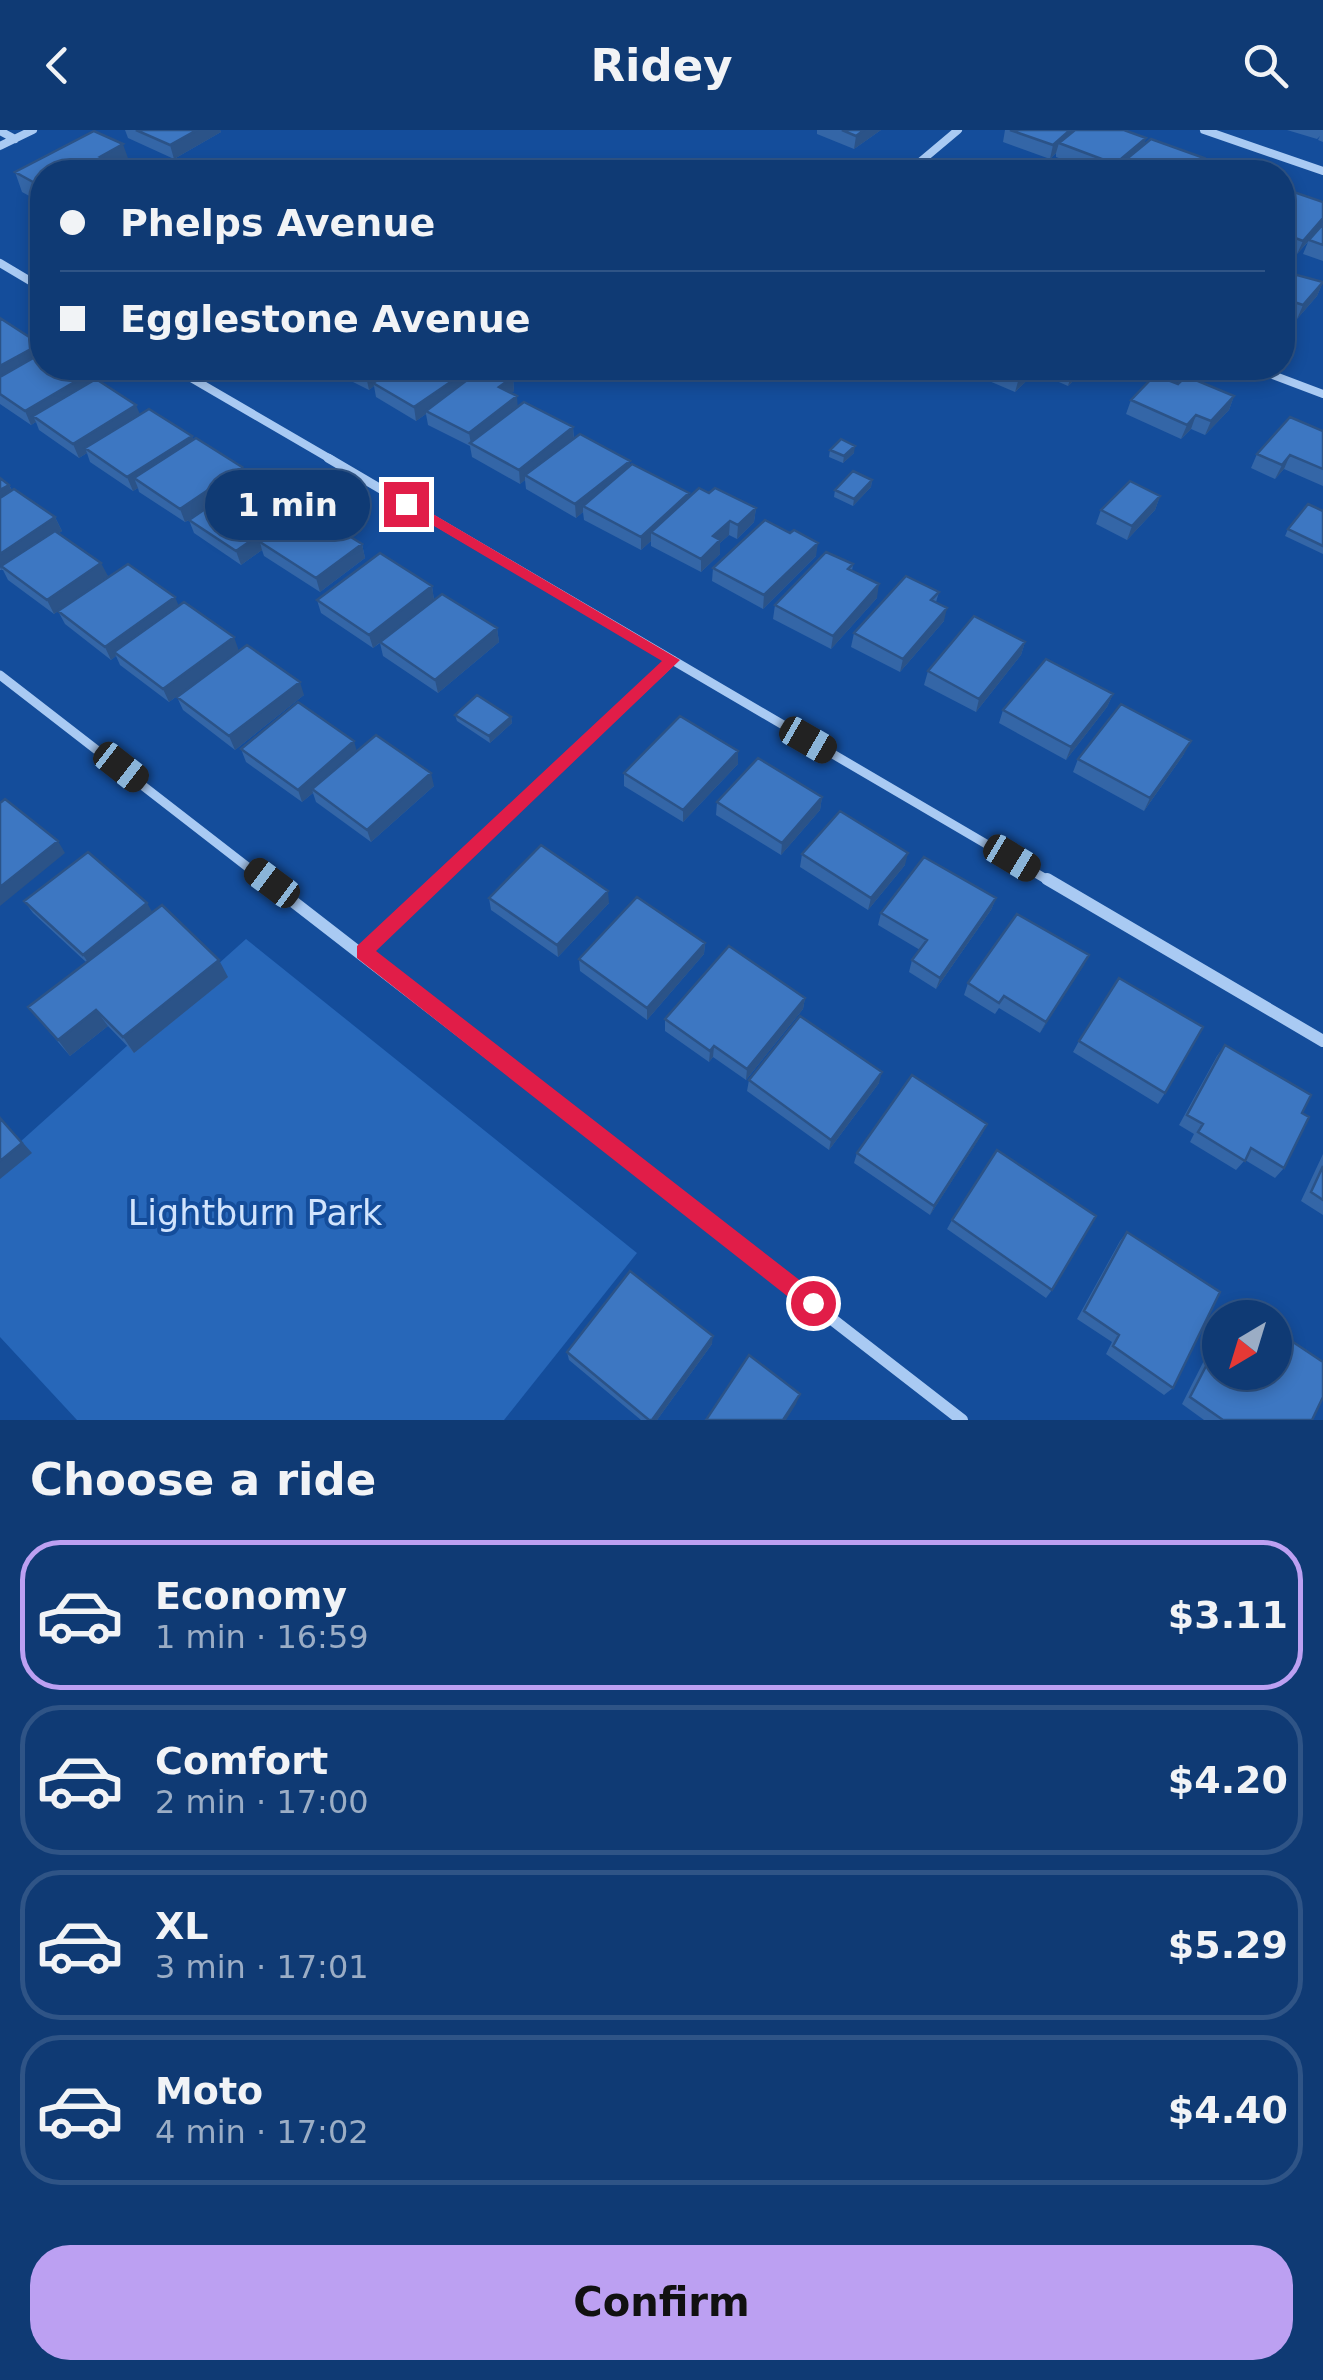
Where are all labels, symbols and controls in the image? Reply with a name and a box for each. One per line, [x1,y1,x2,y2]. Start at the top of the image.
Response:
icon: back [30,38,85,93]
icon: search [1238,38,1293,93]
text: Ridey [590,39,733,92]
text: Phelps Avenue [120,201,435,245]
text: Egglestone Avenue [120,297,531,341]
callout: 1 min [206,469,371,539]
route end [384,482,429,527]
text: 1 min [237,486,338,524]
car [775,712,841,768]
car [88,737,154,797]
car [979,830,1045,886]
car [239,853,305,913]
park label: Lightburn Park [128,1193,383,1233]
route start [791,1281,836,1326]
north arrow [1202,1300,1292,1390]
map controls [1202,1300,1292,1390]
text: Choose a ride [30,1453,376,1506]
icon: car [35,1570,125,1660]
text: Economy [155,1574,347,1618]
text: $3.11 [1168,1593,1288,1637]
text: 1 min · 16:59 [155,1618,369,1656]
icon: car [35,1735,125,1825]
text: Comfort [155,1739,328,1783]
text: $4.20 [1168,1758,1288,1802]
text: 2 min · 17:00 [155,1783,369,1821]
icon: car [35,1900,125,1990]
text: XL [155,1904,209,1948]
text: $5.29 [1168,1923,1288,1967]
text: 3 min · 17:01 [155,1948,369,1986]
icon: car [35,2065,125,2155]
text: Moto [155,2069,263,2113]
text: $4.40 [1168,2088,1288,2132]
text: 4 min · 17:02 [155,2113,369,2151]
button: Confirm [30,2245,1293,2360]

